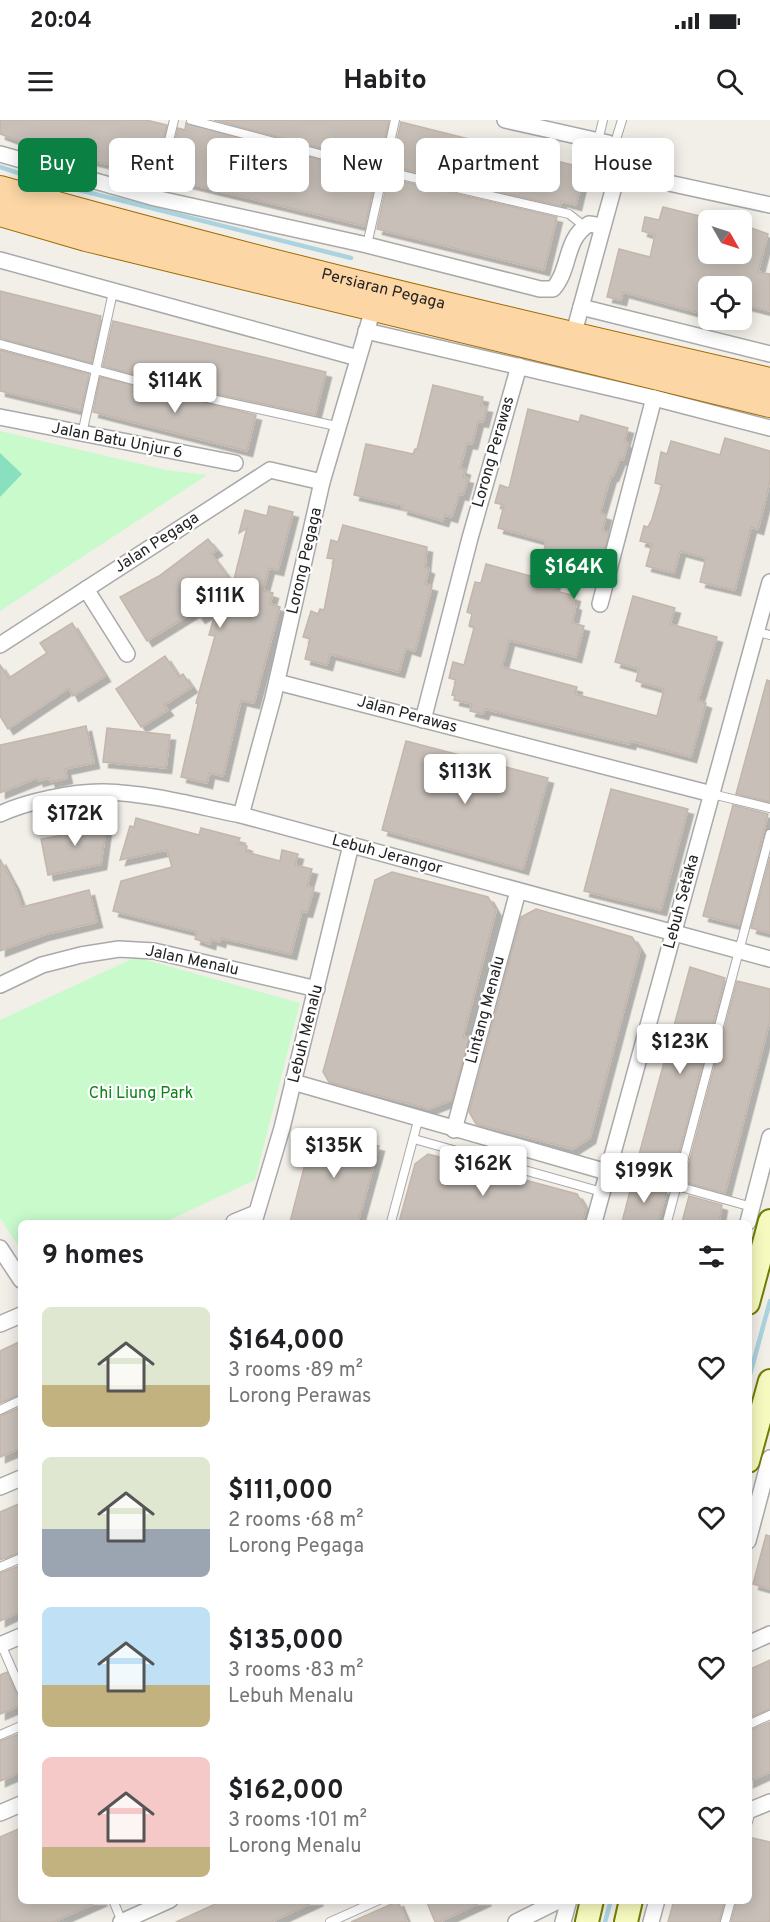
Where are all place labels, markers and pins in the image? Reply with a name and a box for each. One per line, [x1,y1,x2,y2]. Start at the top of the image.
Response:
pin: $114K [133,363,217,414]
pin: $164K [532,549,616,600]
pin: $111K [178,578,262,629]
pin: $113K [423,754,507,805]
pin: $172K [33,796,117,847]
pin: $123K [638,1024,722,1075]
pin: $135K [292,1128,376,1179]
pin: $162K [441,1146,525,1197]
pin: $199K [602,1153,686,1204]

